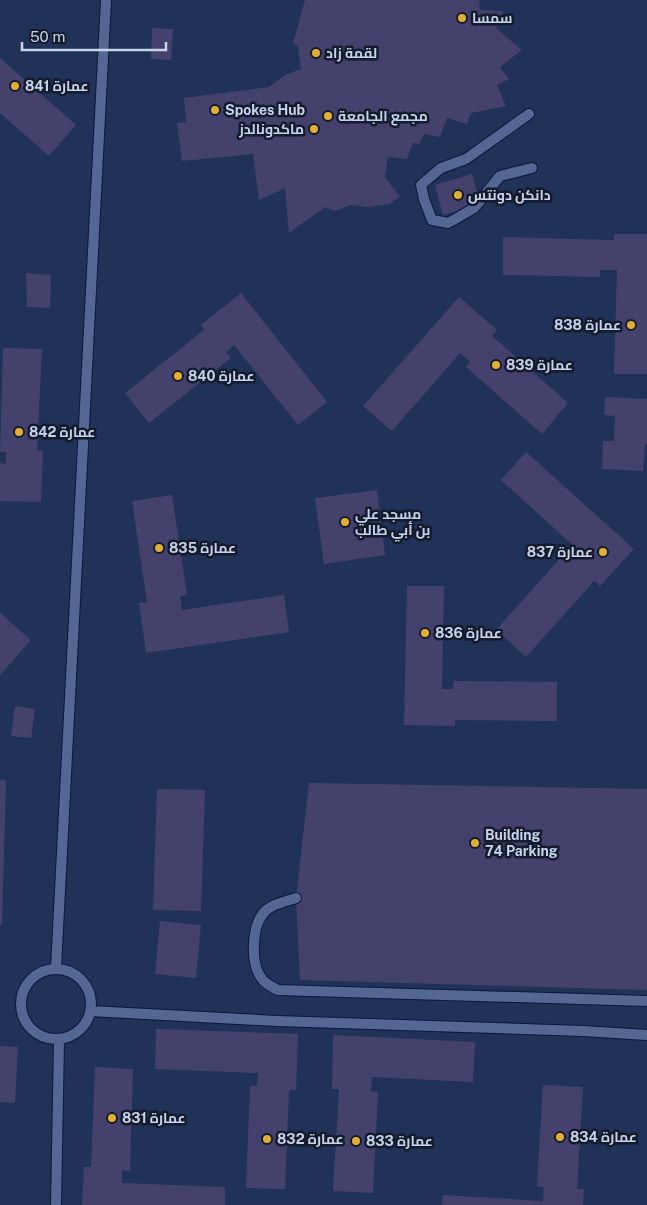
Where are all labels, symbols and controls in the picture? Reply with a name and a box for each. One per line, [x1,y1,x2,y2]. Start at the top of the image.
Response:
place label: سمسا [472,10,512,26]
marker: سمسا [456,12,468,24]
scale bar [22,20,166,52]
text: 50 m [30,28,65,45]
place label: لقمة زاد [326,45,377,62]
marker: لقمة زاد [310,47,322,59]
place label: عمارة 841 [25,78,89,94]
marker: عمارة 841 [9,80,21,92]
place label: Spokes Hub [225,102,305,118]
marker: Spokes Hub [209,104,221,116]
place label: مجمع الجامعة [338,108,428,126]
marker: مجمع الجامعة [322,110,334,122]
place label: ماكدونالدز [238,121,304,138]
marker: ماكدونالدز [308,123,320,135]
place label: دانكن دونتس [468,187,551,204]
marker: دانكن دونتس [452,189,464,201]
place label: عمارة 838 [554,317,621,333]
marker: عمارة 838 [625,319,637,331]
place label: عمارة 839 [506,357,573,373]
marker: عمارة 839 [490,359,502,371]
place label: عمارة 840 [188,368,255,384]
marker: عمارة 840 [172,370,184,382]
place label: عمارة 842 [29,424,95,440]
marker: عمارة 842 [13,426,25,438]
place label: مسجد علي بن أبي طالب [355,506,430,542]
marker: مسجد علي بن أبي طالب [339,516,351,528]
place label: عمارة 835 [169,540,236,556]
marker: عمارة 835 [153,542,165,554]
place label: عمارة 837 [527,544,593,560]
marker: عمارة 837 [597,546,609,558]
place label: عمارة 836 [435,625,502,641]
marker: عمارة 836 [419,627,431,639]
place label: Building 74 Parking [485,827,558,859]
marker: Building 74 Parking [469,837,481,849]
place label: عمارة 831 [122,1110,186,1126]
marker: عمارة 831 [106,1112,118,1124]
place label: عمارة 834 [570,1129,637,1145]
place label: عمارة 832 [277,1131,344,1147]
marker: عمارة 834 [554,1131,566,1143]
marker: عمارة 832 [261,1133,273,1145]
place label: عمارة 833 [366,1133,433,1149]
marker: عمارة 833 [350,1135,362,1147]

